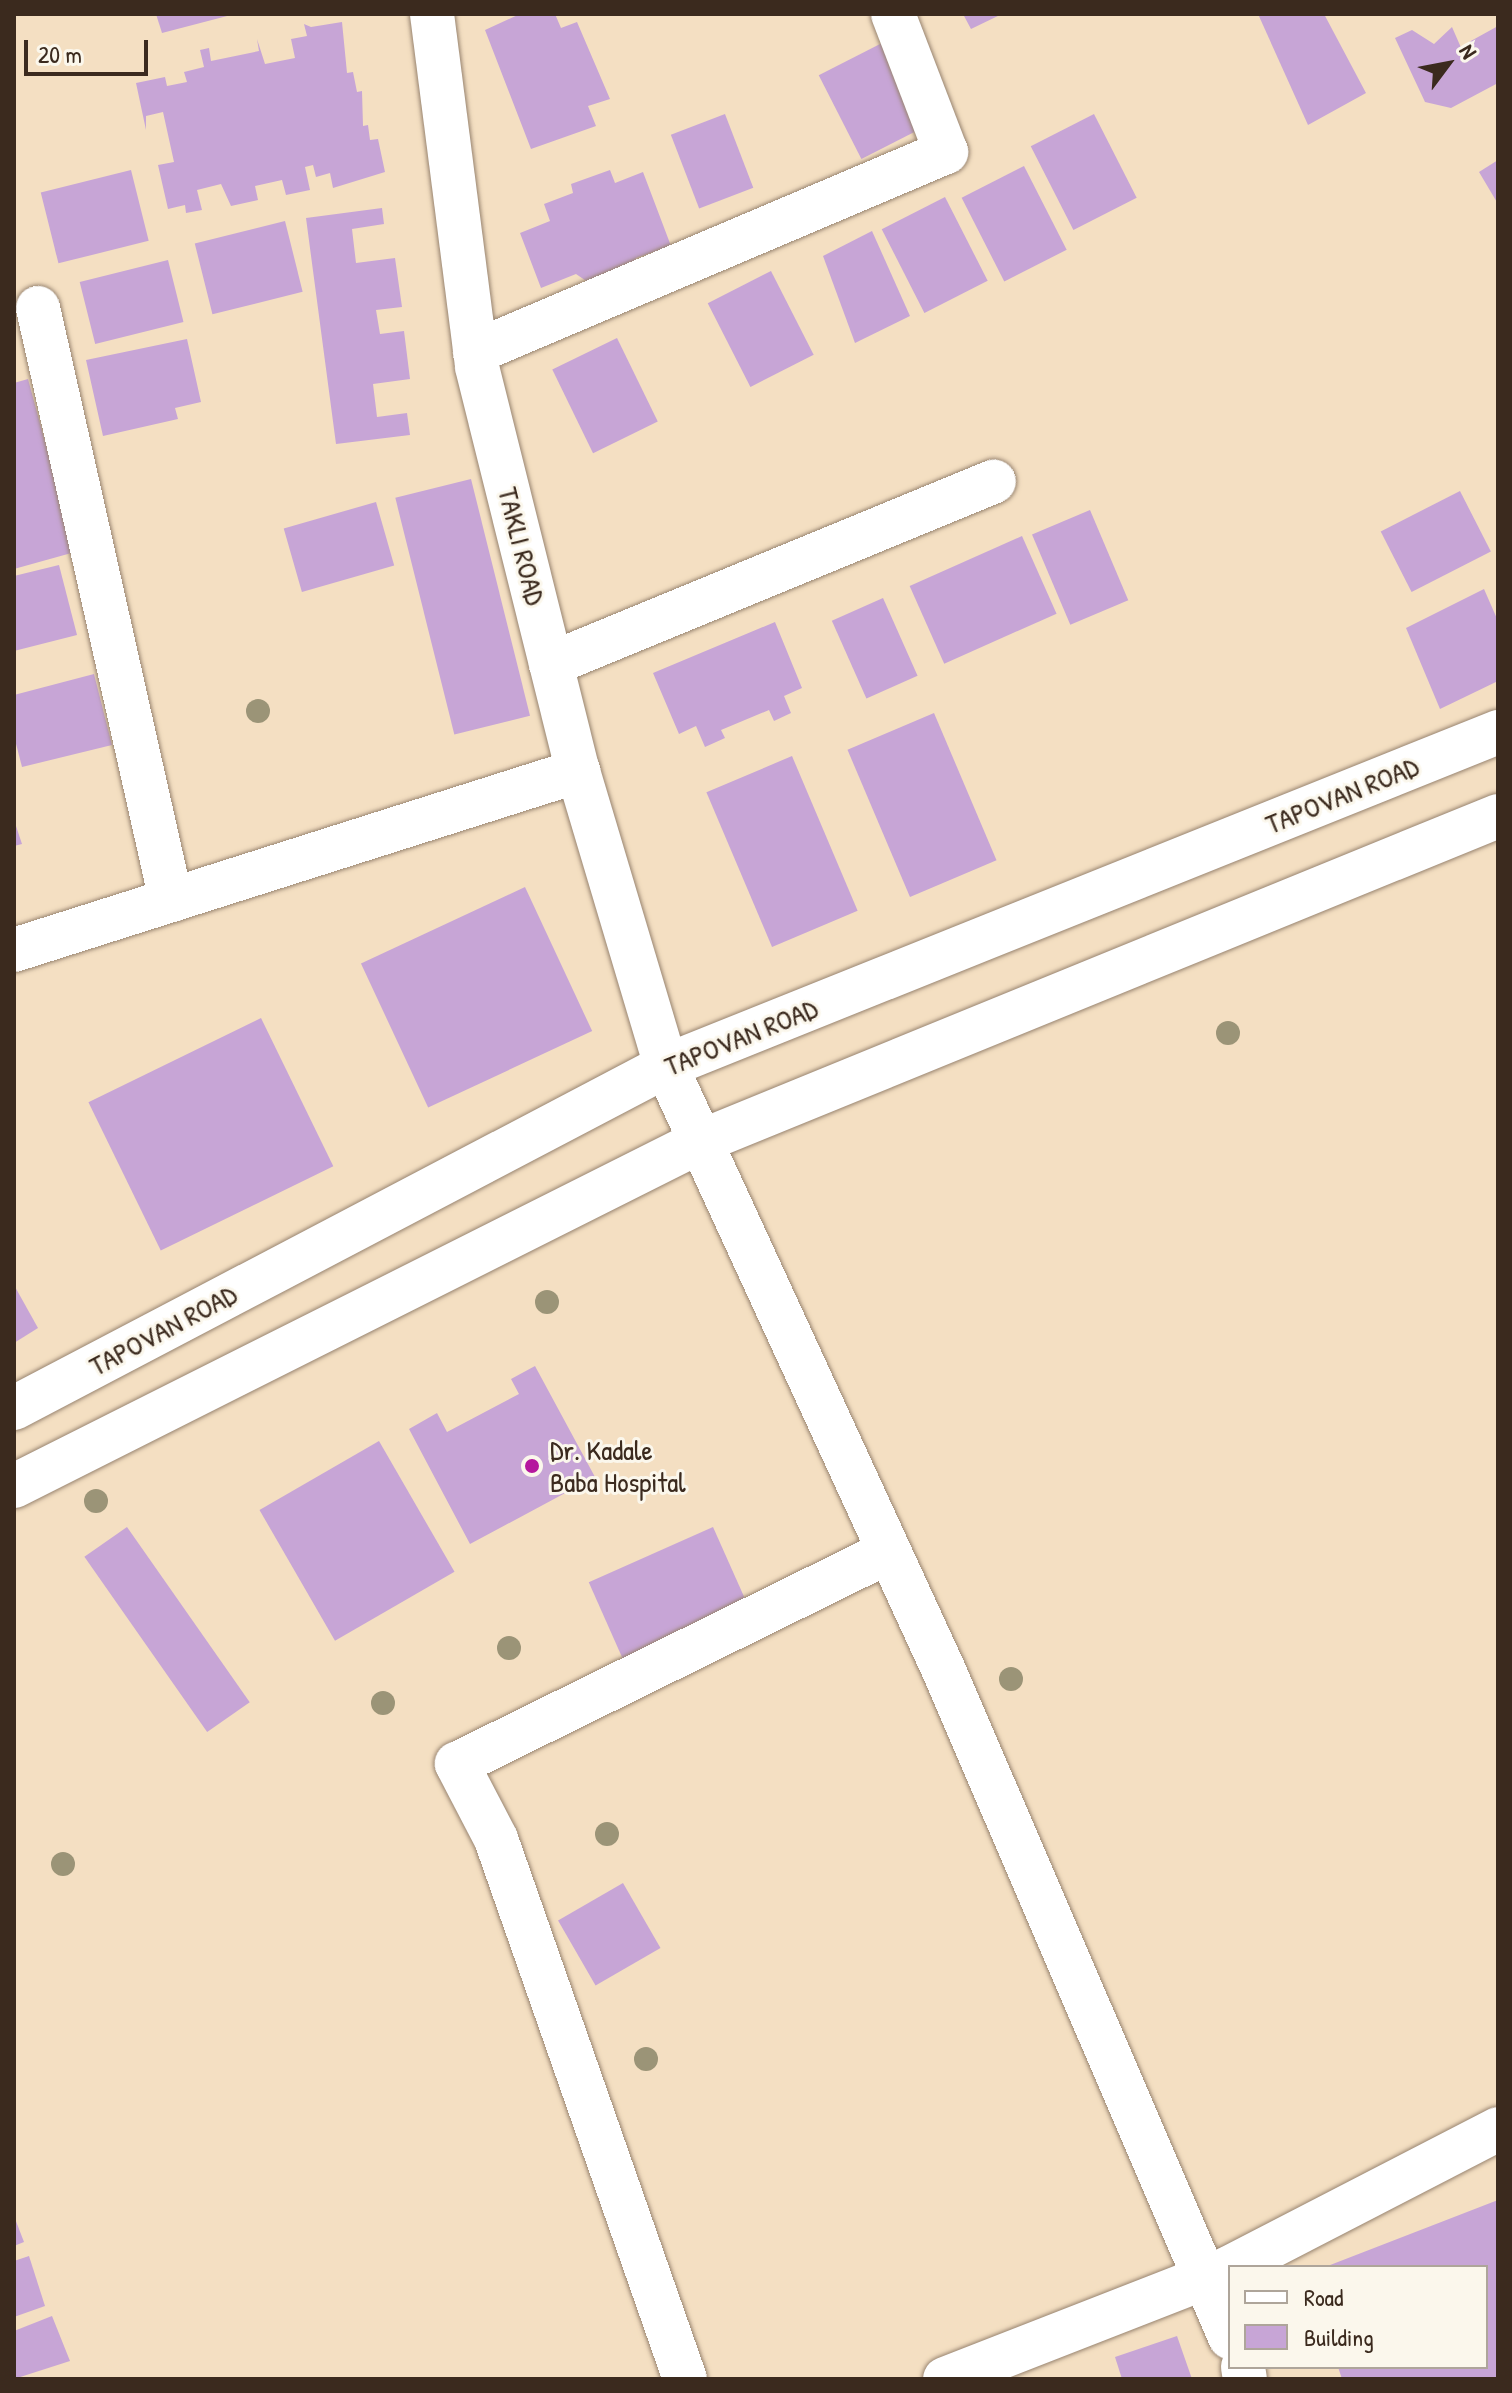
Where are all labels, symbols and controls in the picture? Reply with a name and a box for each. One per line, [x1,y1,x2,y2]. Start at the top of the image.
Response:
scale bar [28,24,152,74]
north arrow [1408,24,1488,104]
text: 20 m [38,38,82,70]
text: N [1453,38,1484,64]
street label: TAKLI ROAD [491,484,553,608]
street label: TAPOVAN ROAD [1261,749,1423,841]
street label: TAPOVAN ROAD [660,991,822,1083]
street label: TAPOVAN ROAD [84,1277,242,1383]
place label: Dr. Kadale Baba Hospital [550,1433,686,1499]
marker: Dr. Kadale Baba Hospital [521,1455,543,1477]
legend [1228,2265,1488,2369]
text: Road [1304,2281,1343,2313]
text: Building [1304,2321,1374,2353]

